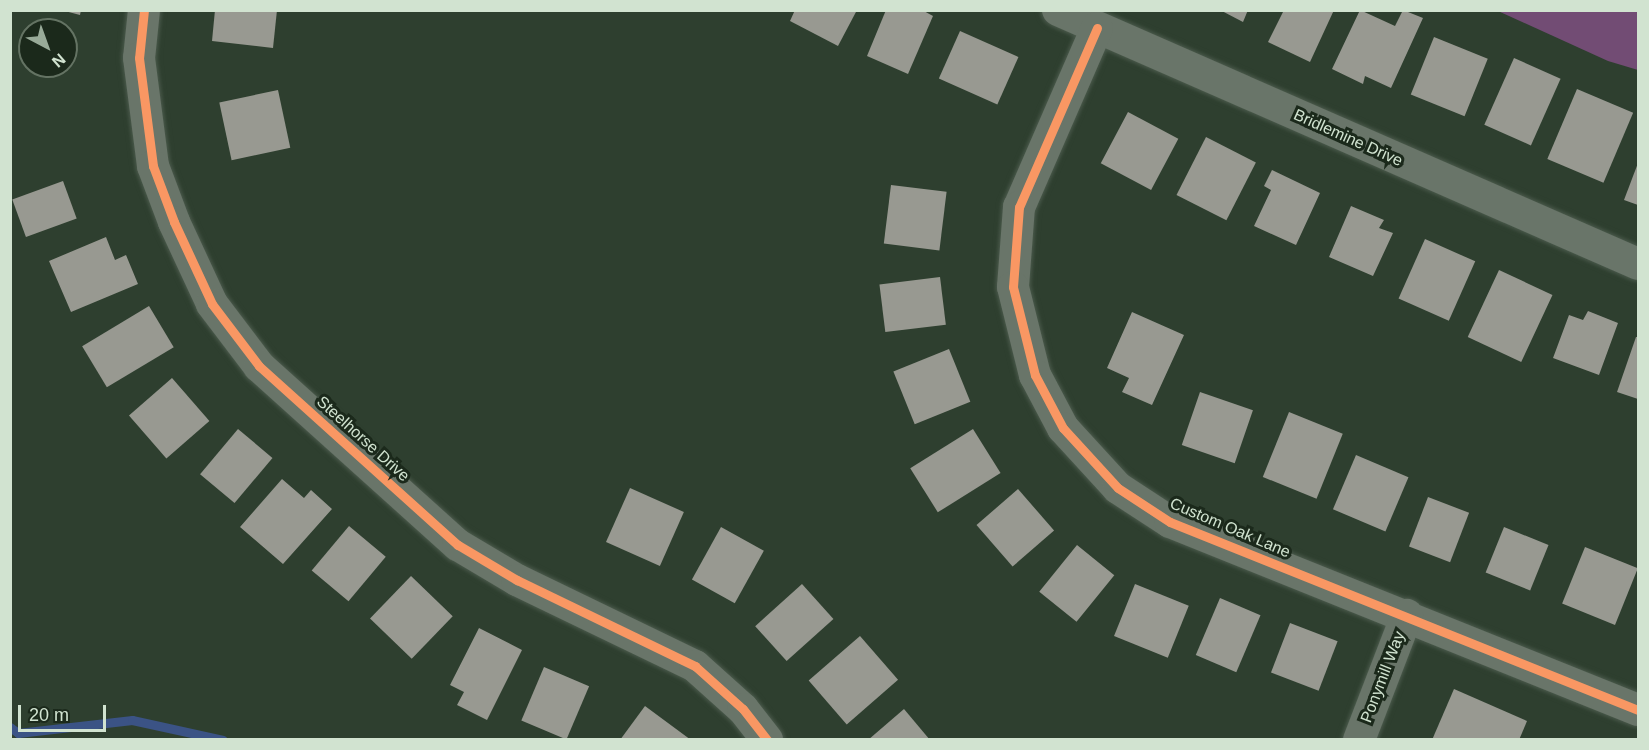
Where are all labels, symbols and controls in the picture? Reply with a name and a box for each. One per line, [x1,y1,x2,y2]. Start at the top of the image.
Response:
north arrow [18,18,78,78]
text: N [49,50,69,71]
street label: Bridlemine Drive [1290,105,1406,171]
street label: Steelhorse Drive [313,392,413,486]
street label: Custom Oak Lane [1167,494,1293,562]
street label: Ponymill Way [1357,629,1409,725]
scale bar [21,693,110,731]
text: 20 m [29,705,69,725]

